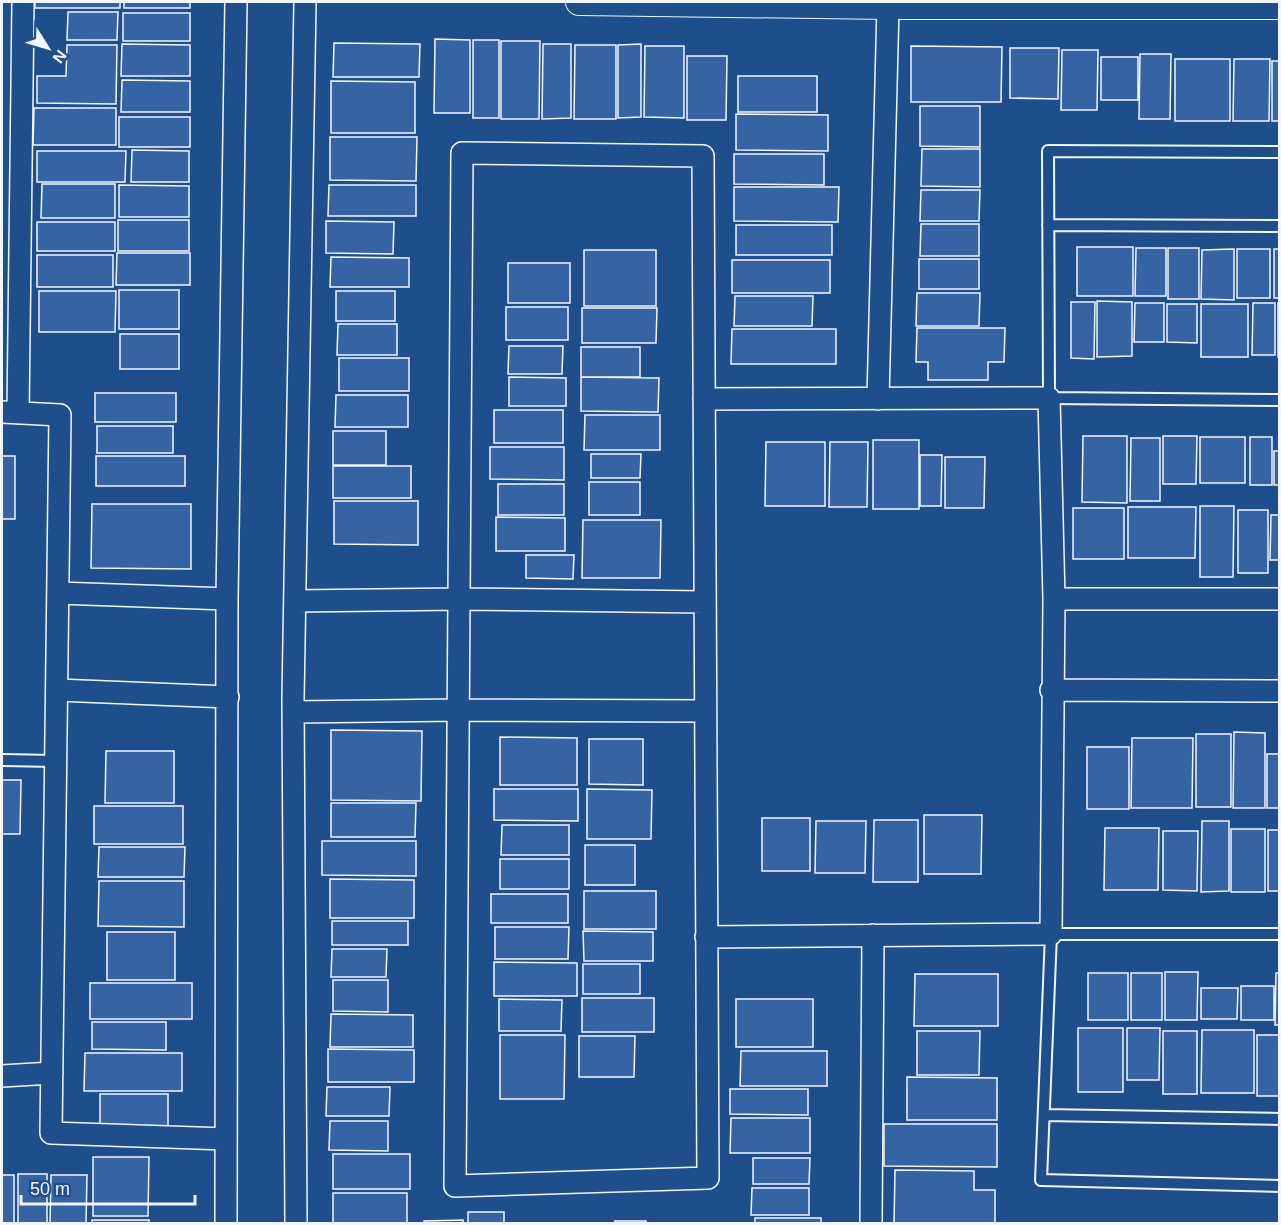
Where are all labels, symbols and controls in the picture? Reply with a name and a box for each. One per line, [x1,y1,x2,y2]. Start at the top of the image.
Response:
north arrow [18,18,78,78]
text: N [49,47,70,66]
scale bar [21,1168,195,1206]
text: 50 m [30,1179,70,1199]

